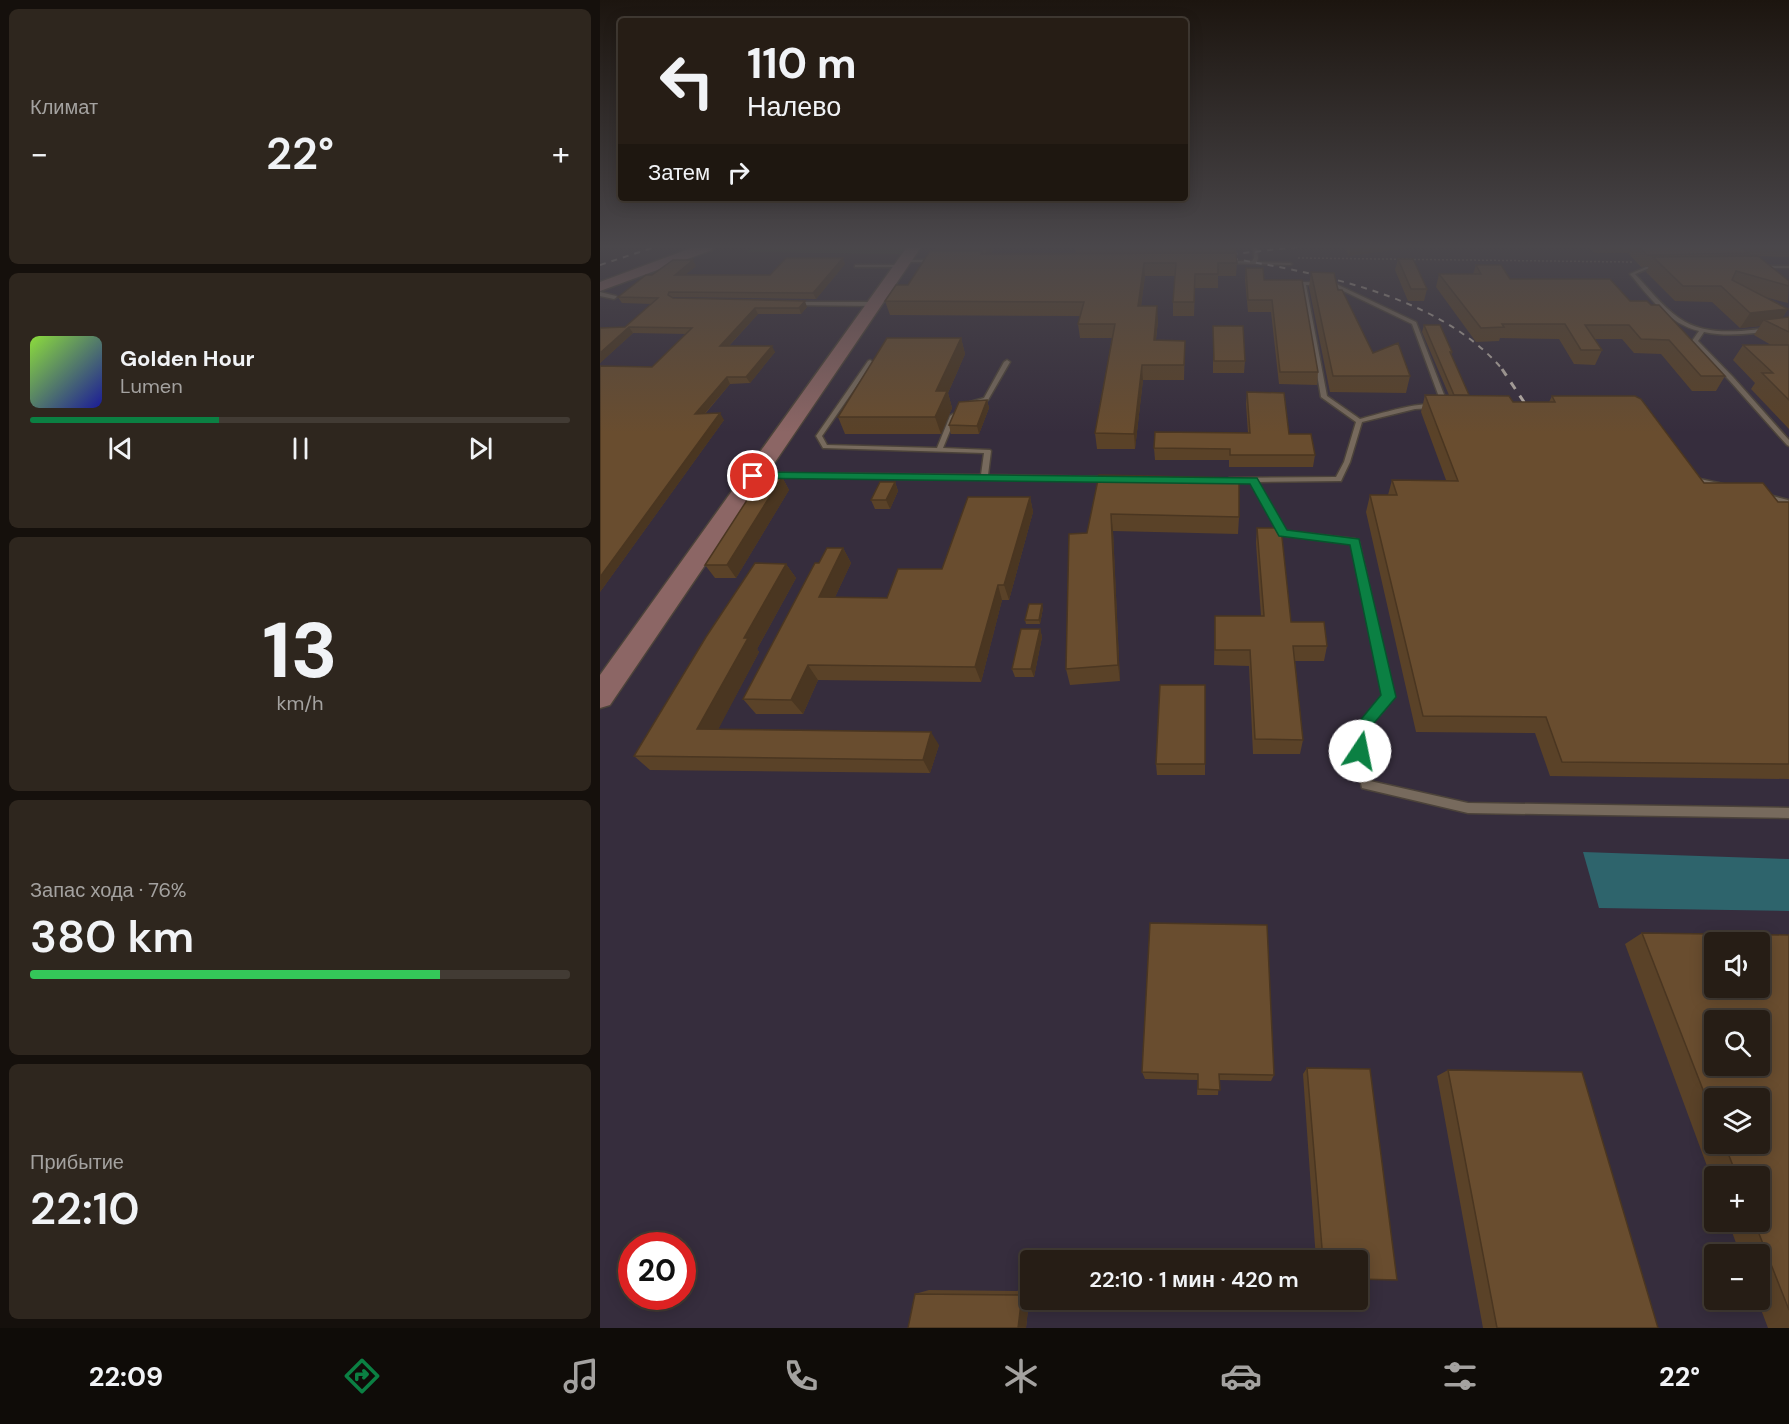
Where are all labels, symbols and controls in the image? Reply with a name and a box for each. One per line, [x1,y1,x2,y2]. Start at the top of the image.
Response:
text: 110 m [747,36,857,91]
icon: left [648,42,726,120]
text: Налево [747,89,841,124]
text: Климат [30,94,98,120]
text: 22° [266,124,334,183]
text: − [30,132,48,175]
text: + [552,132,570,175]
icon: right [722,156,755,189]
text: Затем [648,158,710,187]
text: Golden Hour [120,344,255,373]
text: Lumen [120,373,183,399]
icon: previous [104,432,137,465]
icon: pause [284,432,317,465]
icon: next [464,432,497,465]
pin [727,450,778,501]
icon: arrive [736,459,769,492]
text: 13 [262,600,338,701]
text: km/h [276,690,324,716]
position arrow [1328,719,1392,783]
text: Запас хода · 76% [30,877,186,903]
text: 380 km [30,907,194,966]
map controls [1704,932,1770,1310]
button: sound [1704,932,1770,998]
button: search [1704,1010,1770,1076]
button: layers [1704,1088,1770,1154]
text: Прибытие [30,1149,124,1175]
button: + [1704,1166,1770,1232]
text: 22:10 [30,1179,140,1238]
speed limit sign: 20 [618,1232,696,1310]
button: − [1704,1244,1770,1310]
text: 22:10 · 1 мин · 420 m [1089,1265,1299,1294]
icon: directions [341,1355,383,1397]
icon: music [560,1355,602,1397]
icon: phone [780,1355,822,1397]
icon: climate [1000,1355,1042,1397]
icon: car [1220,1355,1262,1397]
icon: filters [1439,1355,1481,1397]
text: 22:09 [89,1359,163,1394]
text: 22° [1659,1359,1700,1394]

